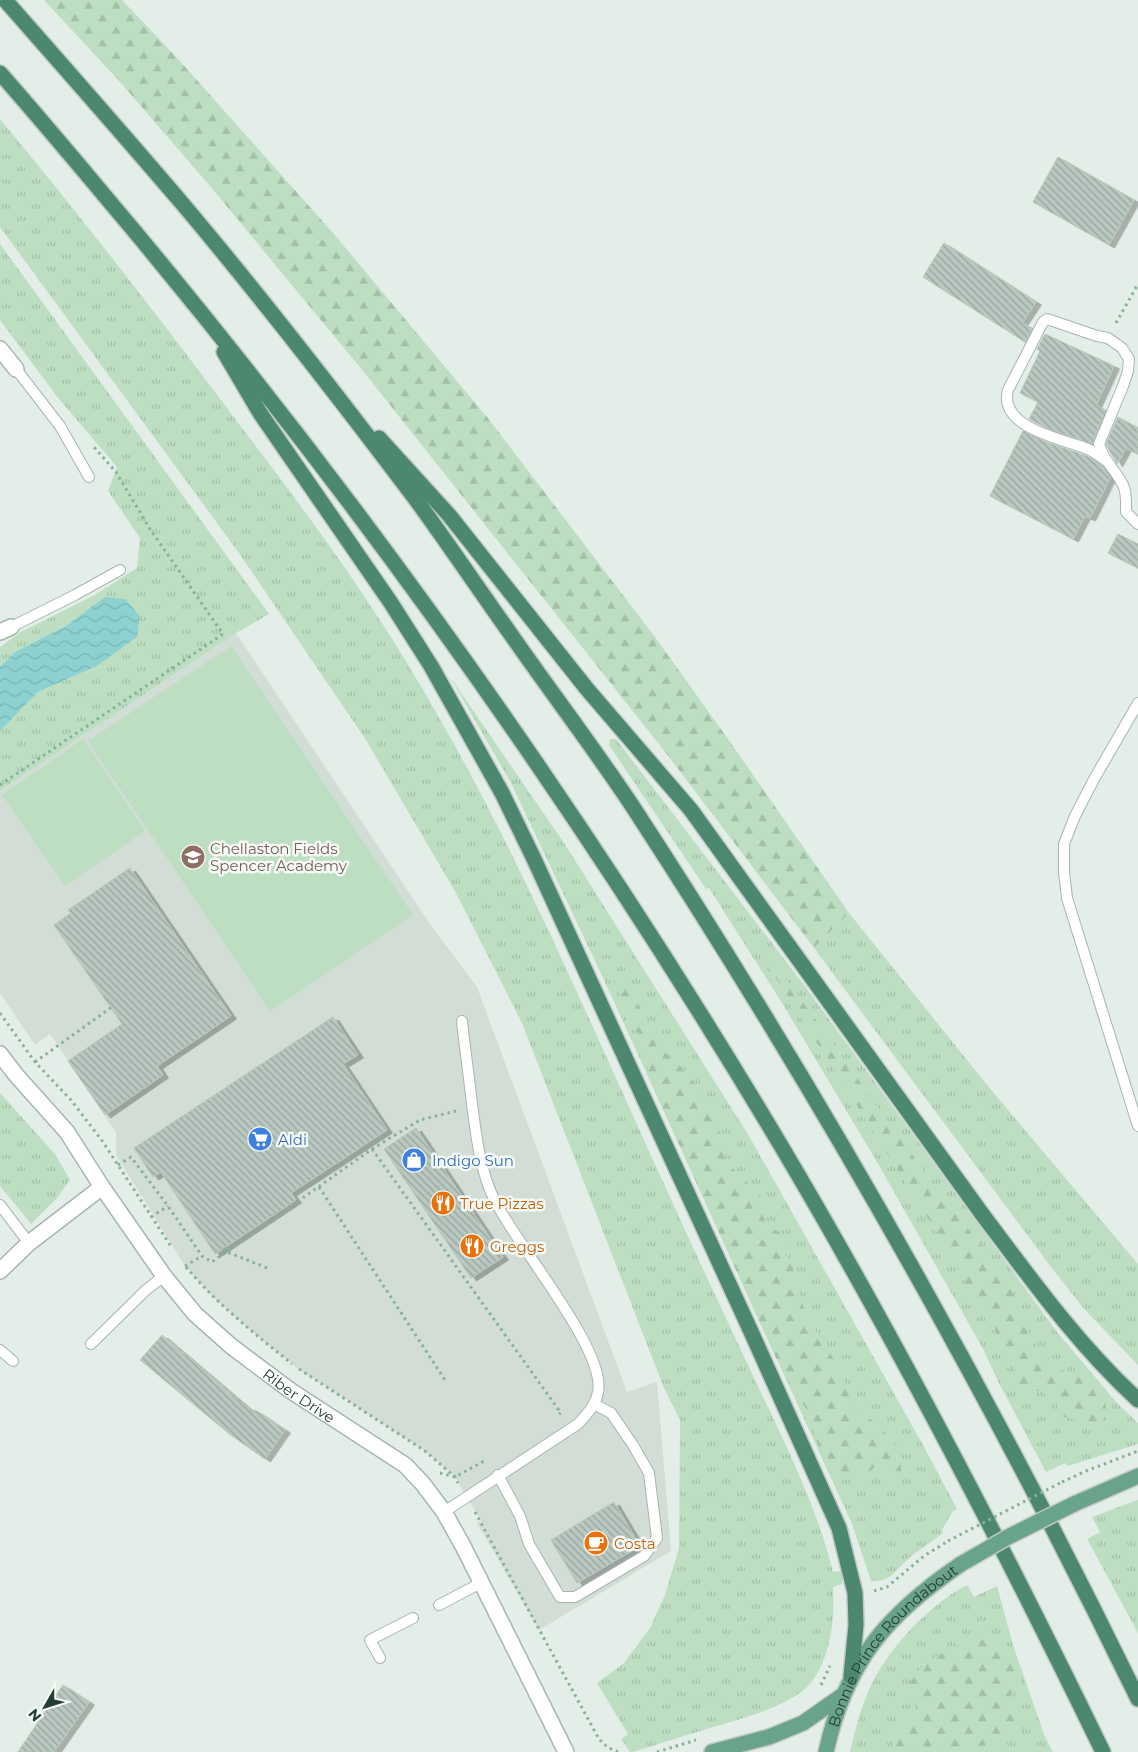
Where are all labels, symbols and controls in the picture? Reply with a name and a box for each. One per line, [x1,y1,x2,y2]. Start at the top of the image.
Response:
place label: Chellaston Fields Spencer Academy [210,839,348,875]
school or university icon: Chellaston Fields Spencer Academy [180,844,206,870]
supermarket icon: Aldi [247,1126,273,1152]
place label: Aldi [278,1130,307,1149]
shop icon: Indigo Sun [401,1147,427,1173]
place label: Indigo Sun [432,1151,514,1170]
restaurant icon: True Pizzas [430,1190,456,1216]
place label: True Pizzas [460,1194,544,1213]
restaurant icon: Greggs [459,1233,485,1259]
place label: Greggs [490,1237,544,1256]
street label: Riber Drive [259,1364,339,1427]
cafe icon: Costa [583,1530,609,1556]
place label: Costa [614,1534,656,1553]
street label: Bonnie Prince Roundabout [823,1560,961,1729]
north arrow [20,1682,70,1732]
text: N [24,1705,45,1725]

